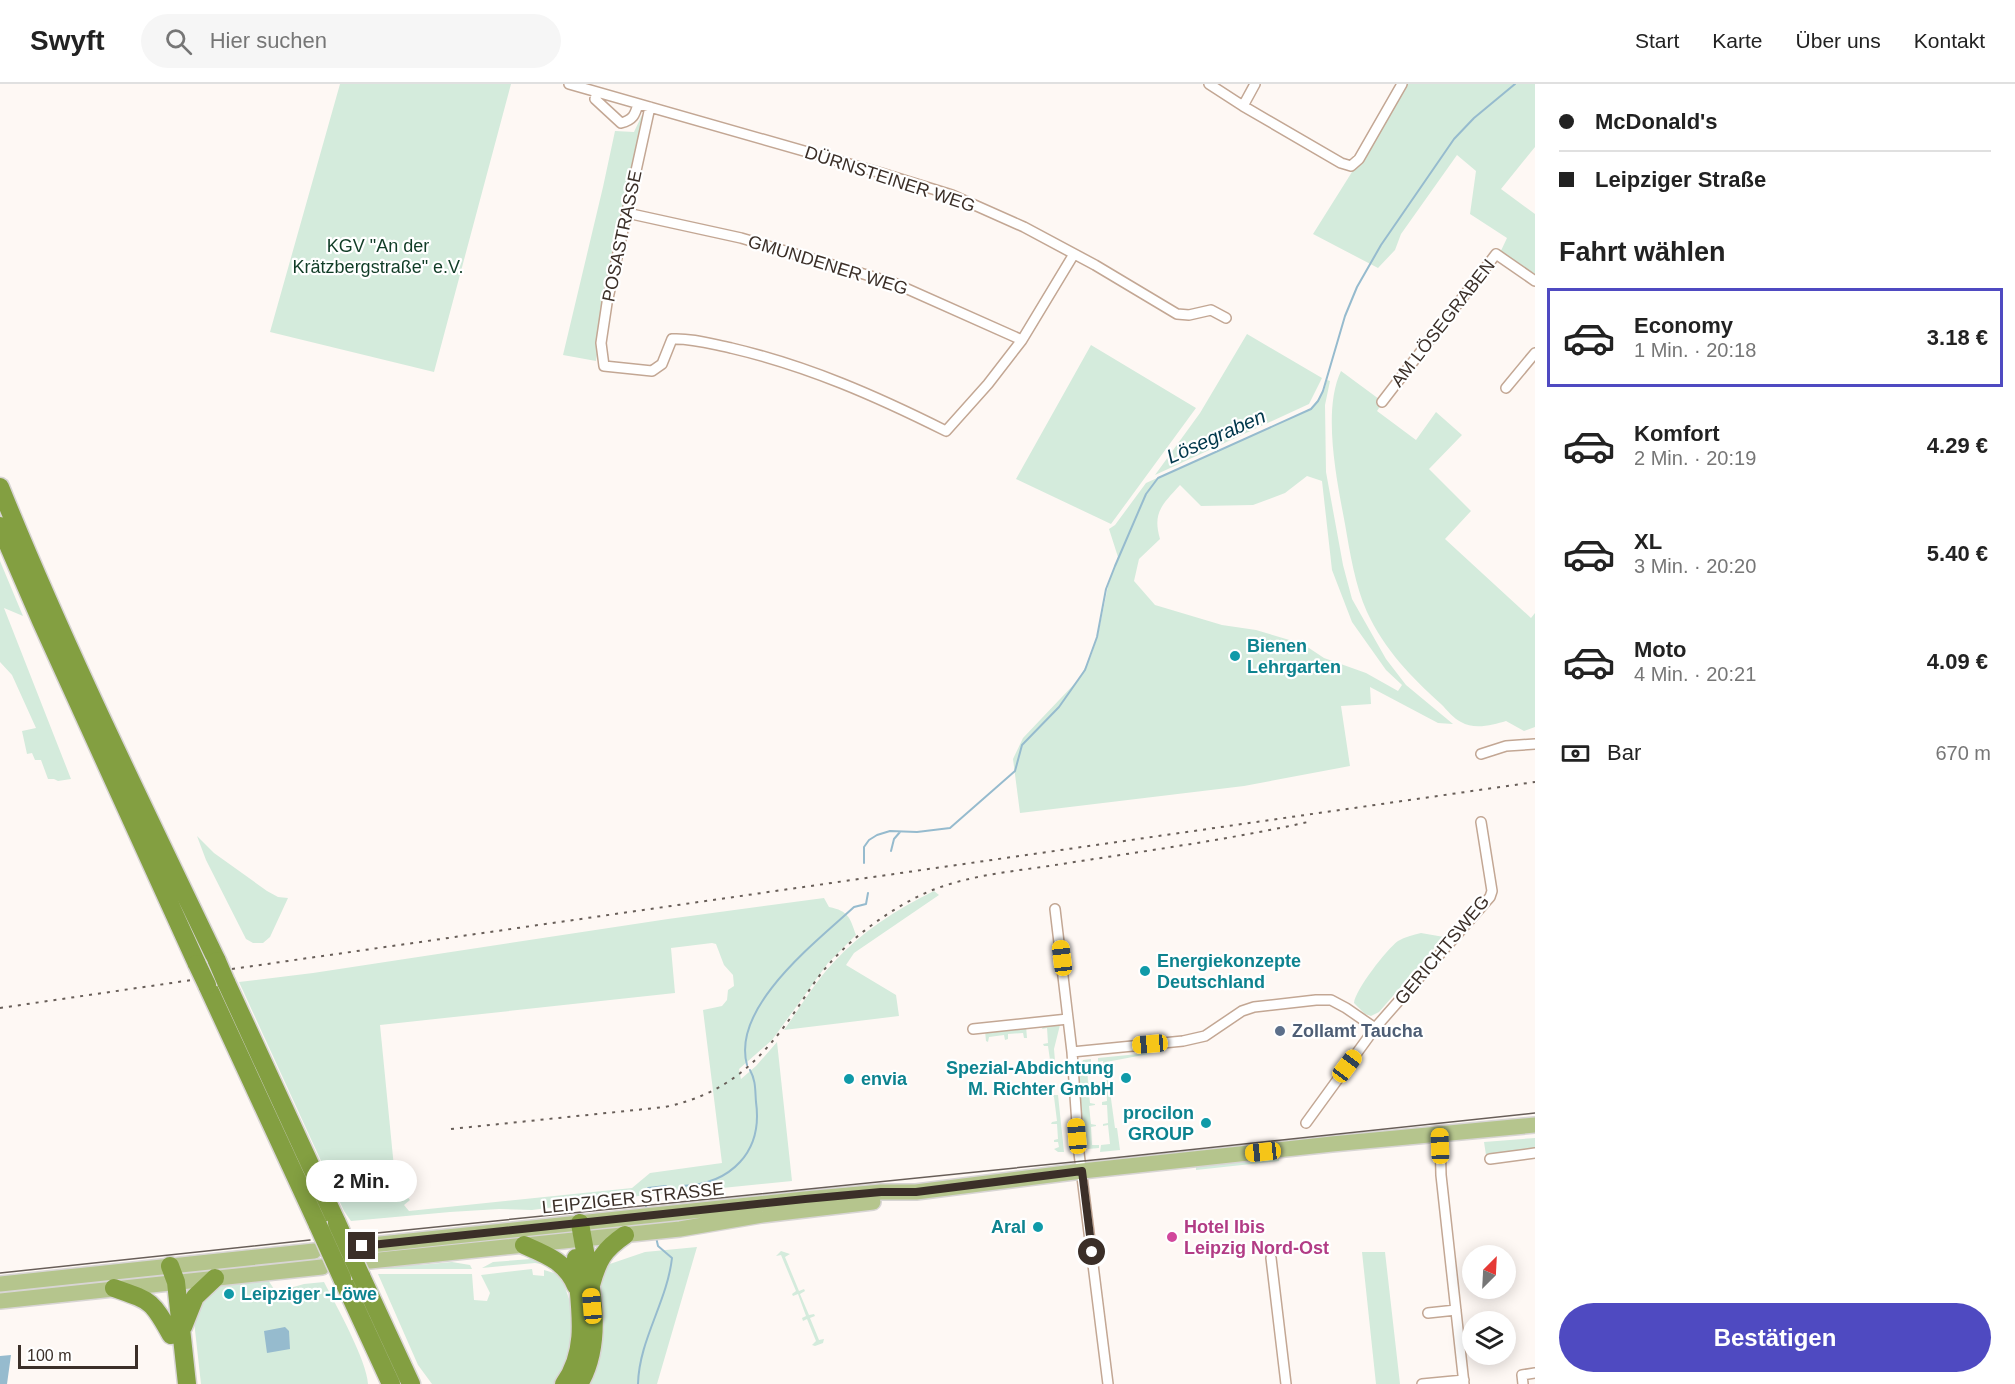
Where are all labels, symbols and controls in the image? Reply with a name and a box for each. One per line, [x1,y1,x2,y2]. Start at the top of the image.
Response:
search box [141,14,561,68]
text: Swyft [30,25,105,56]
icon: search [162,25,195,58]
text: Hier suchen [210,28,327,53]
text: Start [1635,29,1679,52]
text: Karte [1712,29,1763,52]
text: Über uns [1796,29,1881,52]
text: Kontakt [1914,29,1985,52]
text: McDonald's [1595,109,1718,134]
street label: DÜRNSTEINER WEG [802,142,978,216]
text: Leipziger Straße [1595,167,1766,192]
street label: POSASTRASSE [598,168,646,304]
street label: GMUNDENER WEG [746,231,910,299]
park label: KGV "An der Krätzbergstraße" e.V. [293,236,463,277]
text: Fahrt wählen [1559,237,1726,267]
street label: AM LÖSEGRABEN [1387,255,1499,391]
icon: car [1562,311,1616,365]
text: Economy [1634,313,1733,338]
text: 3.18 € [1927,325,1988,350]
text: 1 Min. · 20:18 [1634,339,1756,361]
water label: Lösegraben [1163,404,1269,468]
icon: car [1562,419,1616,473]
text: Komfort [1634,421,1720,446]
text: 4.29 € [1927,433,1988,458]
text: 2 Min. · 20:19 [1634,447,1756,469]
icon: car [1562,527,1616,581]
text: XL [1634,529,1662,554]
text: 5.40 € [1927,541,1988,566]
text: 3 Min. · 20:20 [1634,555,1756,577]
icon: car [1562,635,1616,689]
place label: Bienen Lehrgarten [1247,636,1341,677]
text: Moto [1634,637,1687,662]
marker: Bienen Lehrgarten [1228,649,1242,663]
text: 4.09 € [1927,649,1988,674]
text: 4 Min. · 20:21 [1634,663,1756,685]
icon: cash [1559,737,1592,770]
text: Bar [1607,740,1641,765]
text: 670 m [1935,742,1991,764]
street label: GERICHTSWEG [1391,891,1493,1009]
car [1051,939,1073,977]
place label: Energiekonzepte Deutschland [1157,951,1301,992]
marker: Energiekonzepte Deutschland [1138,964,1152,978]
place label: Zollamt Taucha [1292,1021,1424,1041]
marker: Zollamt Taucha [1273,1024,1287,1038]
car [1131,1033,1169,1055]
car [1329,1046,1365,1086]
place label: Spezial-Abdichtung M. Richter GmbH [946,1058,1114,1099]
place label: envia [861,1069,908,1089]
marker: Spezial-Abdichtung M. Richter GmbH [1119,1071,1133,1085]
marker: envia [842,1072,856,1086]
place label: procilon GROUP [1123,1103,1194,1144]
marker: procilon GROUP [1199,1116,1213,1130]
car [1066,1117,1088,1155]
car [1430,1128,1450,1164]
car [1244,1141,1282,1163]
callout: 2 Min. [306,1159,418,1201]
text: 2 Min. [333,1170,390,1192]
street label: LEIPZIGER STRASSE [541,1178,725,1218]
place label: Aral [991,1217,1026,1237]
place label: Hotel Ibis Leipzig Nord-Ost [1184,1217,1329,1258]
marker: Aral [1031,1220,1045,1234]
marker: Hotel Ibis Leipzig Nord-Ost [1165,1230,1179,1244]
route end [348,1232,375,1259]
route start [1078,1238,1105,1265]
north arrow [1462,1245,1516,1299]
map controls [1462,1245,1516,1365]
place label: Leipziger -Löwe [241,1284,377,1304]
marker: Leipziger -Löwe [222,1287,236,1301]
car [581,1287,603,1325]
button: Bestätigen [1559,1303,1991,1372]
button: layers [1462,1311,1516,1365]
scale bar [18,1342,138,1370]
text: 100 m [27,1347,71,1364]

